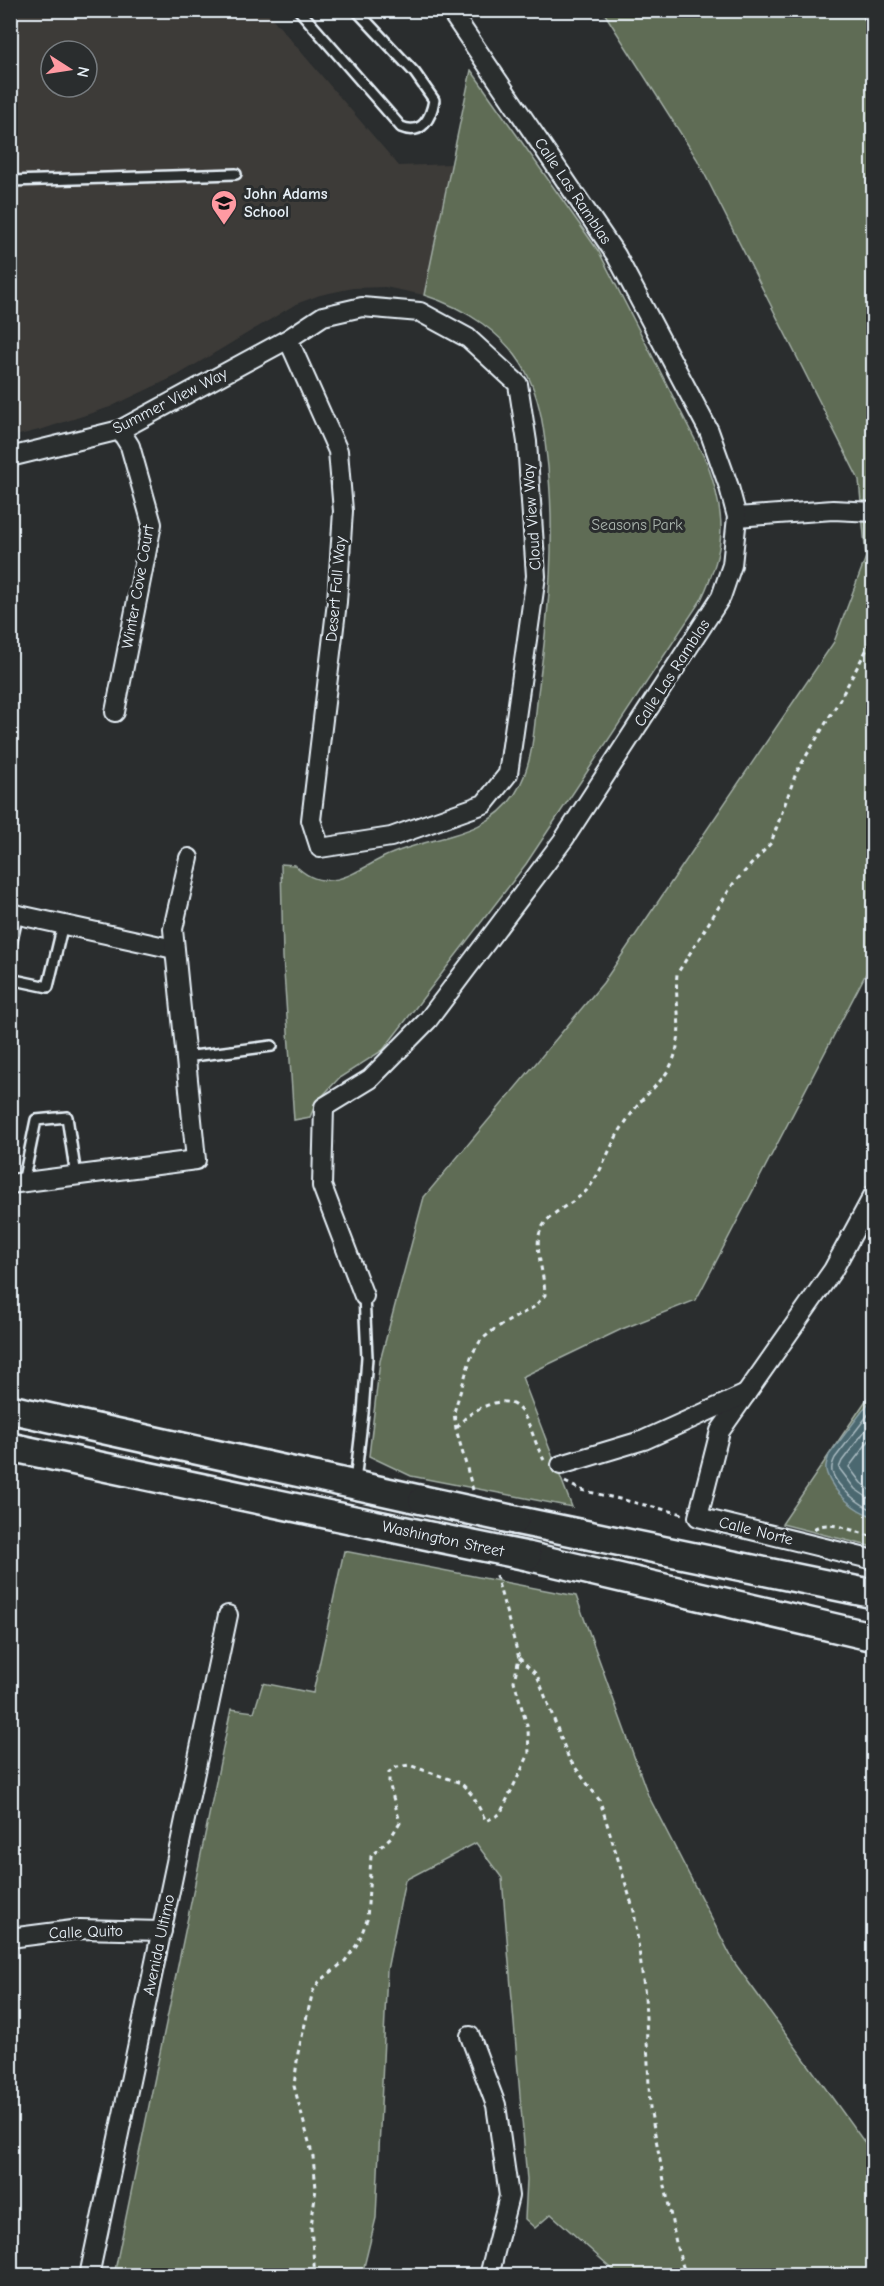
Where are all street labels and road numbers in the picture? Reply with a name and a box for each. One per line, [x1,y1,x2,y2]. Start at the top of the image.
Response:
street label: Calle Las Ramblas [531,134,615,248]
street label: Summer View Way [110,364,231,438]
street label: Cloud View Way [519,462,545,571]
street label: Winter Cove Court [118,523,158,650]
street label: Desert Fall Way [322,535,350,643]
street label: Calle Las Ramblas [631,616,714,730]
street label: Calle Norte [717,1513,795,1549]
street label: Washington Street [380,1517,506,1561]
street label: Avenida Ultimo [140,1893,178,1997]
street label: Calle Quito [49,1922,123,1942]

